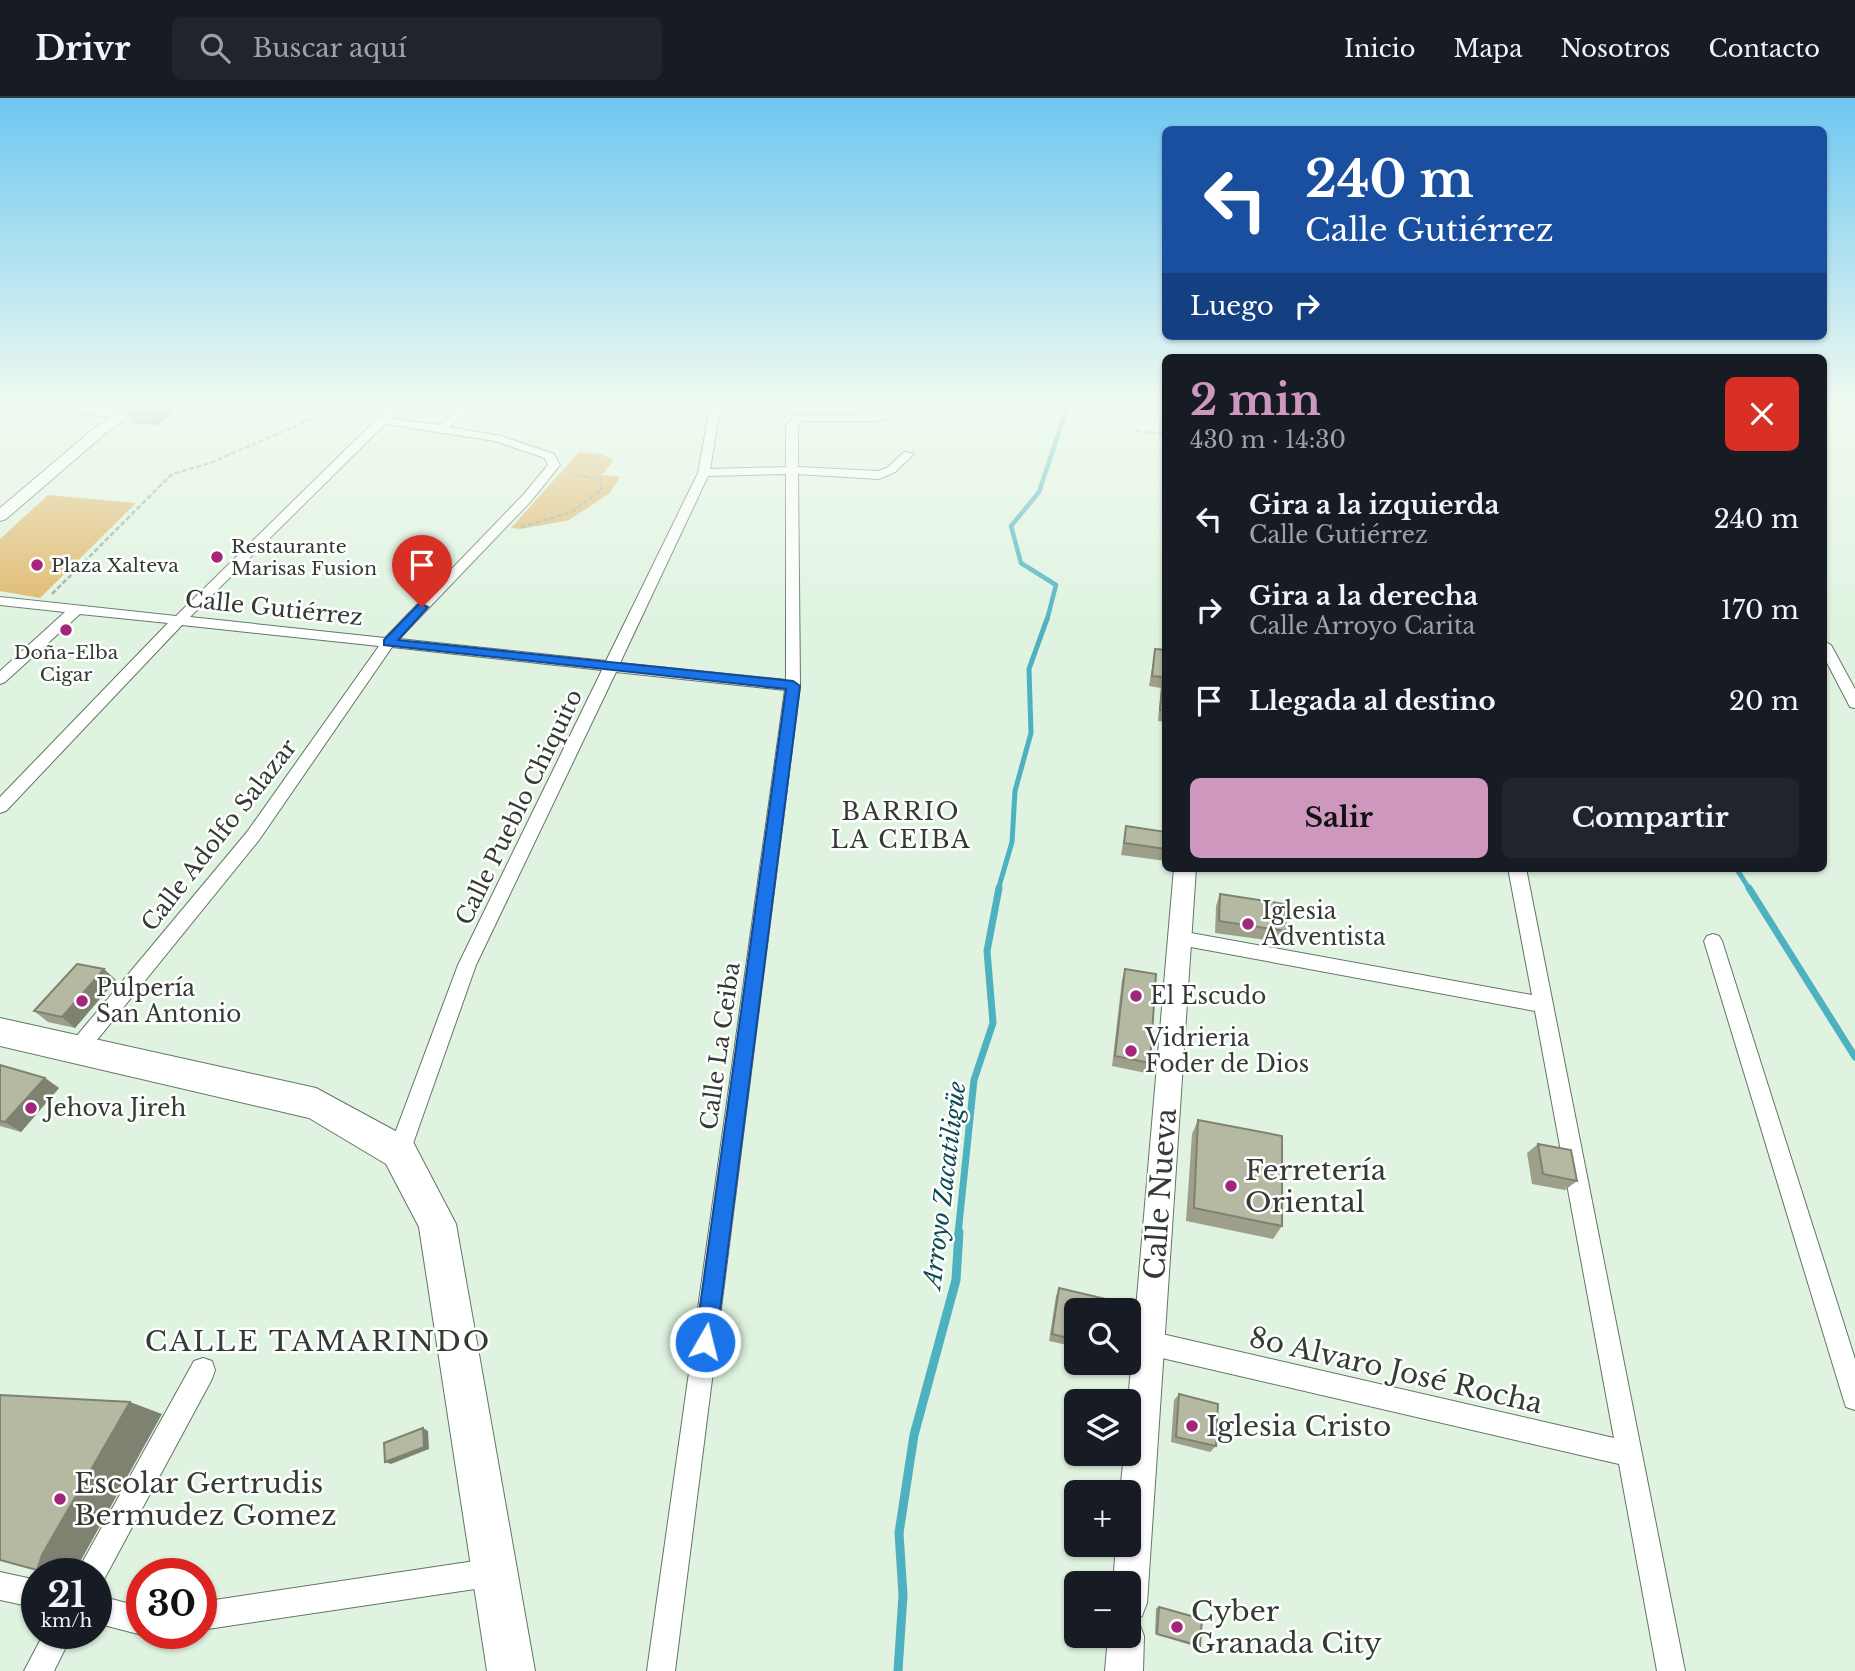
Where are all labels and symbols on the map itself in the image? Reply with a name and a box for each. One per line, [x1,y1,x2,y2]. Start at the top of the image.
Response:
place label: Restaurante Marisas Fusion [231,535,377,580]
pin [392,535,452,607]
marker: Restaurante Marisas Fusion [209,549,225,565]
place label: Plaza Xalteva [51,554,179,577]
marker: Plaza Xalteva [29,557,45,573]
street label: Calle Gutiérrez [184,585,364,631]
marker: Doña-Elba Cigar [58,622,74,638]
place label: Doña-Elba Cigar [14,641,119,686]
street label: Calle Pueblo Chiquito [450,685,588,929]
street label: Calle Adolfo Salazar [135,734,303,936]
district label: BARRIO LA CEIBA [830,797,972,854]
place label: Iglesia Adventista [1261,897,1386,951]
marker: Iglesia Adventista [1240,916,1256,932]
street label: Calle La Ceiba [694,960,746,1132]
place label: Pulpería San Antonio [96,974,241,1028]
place label: El Escudo [1150,982,1266,1010]
marker: El Escudo [1128,988,1144,1004]
marker: Pulpería San Antonio [74,993,90,1009]
place label: Vidrieria Foder de Dios [1144,1024,1309,1078]
marker: Vidrieria Foder de Dios [1123,1043,1139,1059]
water label: Arroyo Zacatiligüe [917,1080,972,1293]
place label: Jehova Jireh [42,1094,186,1122]
marker: Jehova Jireh [23,1100,39,1116]
street label: Calle Nueva [1137,1107,1184,1281]
place label: Ferretería Oriental [1245,1153,1387,1220]
marker: Ferretería Oriental [1223,1178,1239,1194]
position arrow [668,1305,742,1379]
street label: 8o Alvaro José Rocha [1246,1320,1546,1421]
district label: CALLE TAMARINDO [145,1324,491,1359]
place label: Iglesia Cristo [1206,1409,1391,1444]
marker: Iglesia Cristo [1184,1418,1200,1434]
place label: Escolar Gertrudis Bermudez Gomez [74,1466,337,1533]
marker: Escolar Gertrudis Bermudez Gomez [52,1491,68,1507]
speed limit sign: 30 [126,1558,217,1649]
place label: Cyber Granada City [1191,1594,1382,1661]
marker: Cyber Granada City [1169,1619,1185,1635]

